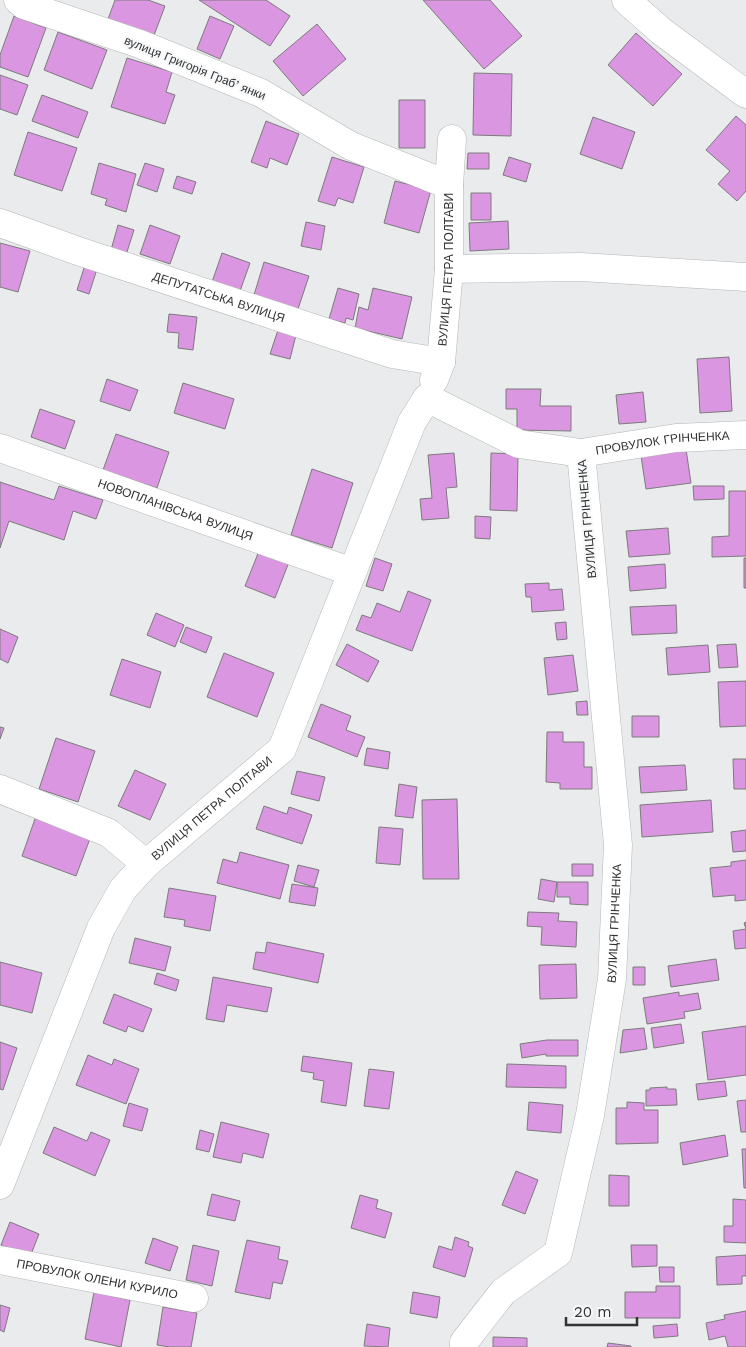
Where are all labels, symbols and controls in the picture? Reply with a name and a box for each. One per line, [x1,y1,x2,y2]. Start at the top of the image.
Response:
street label: вулиця Григорія Грабʼянки [122,33,268,103]
street label: ВУЛИЦЯ ПЕТРА ПОЛТАВИ [435,193,456,347]
street label: ДЕПУТАТСЬКА ВУЛИЦЯ [151,269,287,325]
street label: ПРОВУЛОК ГРІНЧЕНКА [594,429,730,458]
street label: ВУЛИЦЯ ГРІНЧЕНКА [575,459,599,579]
street label: НОВОПЛАНІВСЬКА ВУЛИЦЯ [96,476,255,544]
street label: ВУЛИЦЯ ПЕТРА ПОЛТАВИ [149,753,275,863]
street label: ВУЛИЦЯ ГРІНЧЕНКА [604,863,624,984]
street label: ПРОВУЛОК ОЛЕНИ КУРИЛО [15,1256,179,1302]
scale bar [566,1294,637,1326]
text: 20 m [574,1303,612,1321]

